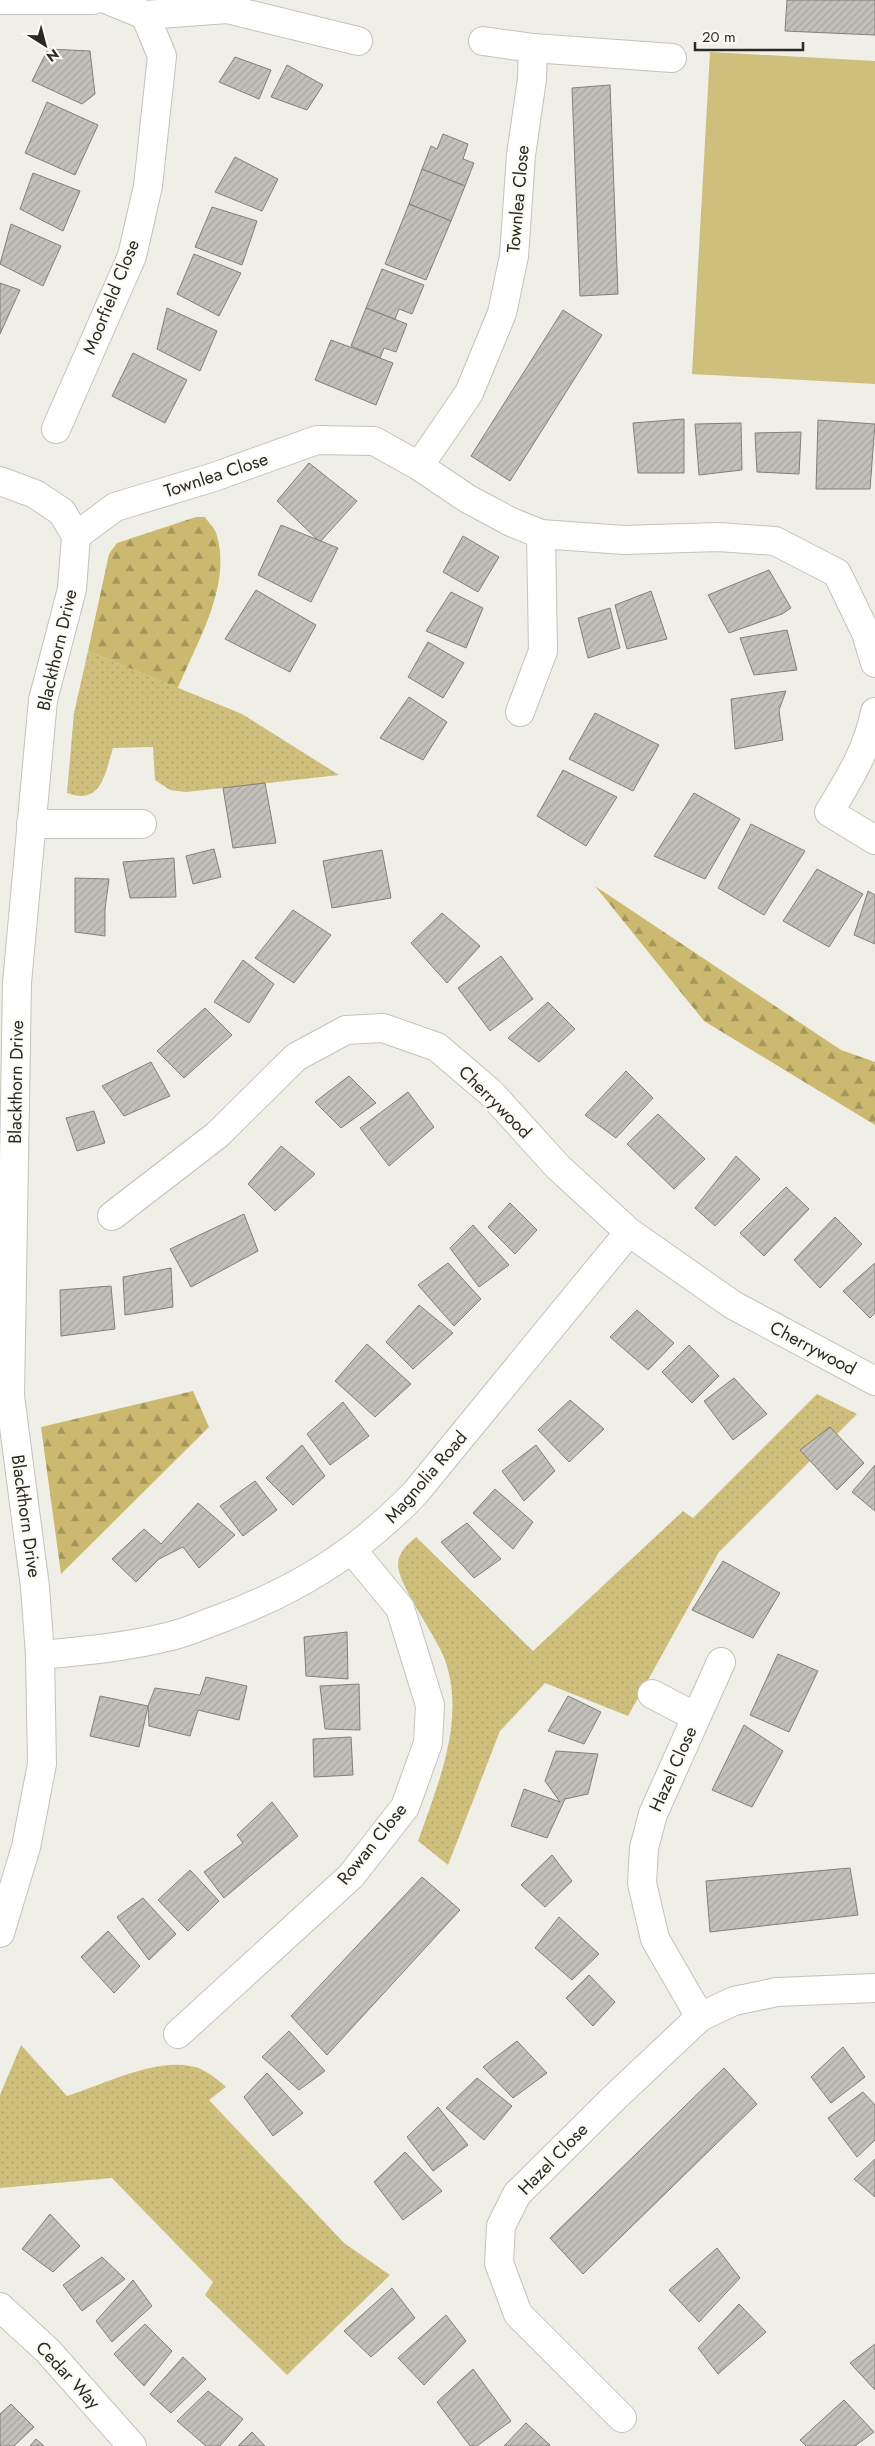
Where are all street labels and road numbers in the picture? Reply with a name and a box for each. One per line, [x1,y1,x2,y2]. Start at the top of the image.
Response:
street label: Townlea Close [500,144,536,254]
street label: Moorfield Close [76,236,146,358]
street label: Townlea Close [161,446,271,504]
street label: Blackthorn Drive [30,587,84,713]
street label: Blackthorn Drive [2,1020,30,1144]
street label: Cherrywood [452,1059,538,1145]
street label: Cherrywood [765,1314,861,1382]
street label: Magnolia Road [379,1425,473,1529]
street label: Blackthorn Drive [4,1453,48,1579]
street label: Hazel Close [643,1722,703,1816]
street label: Rowan Close [331,1798,413,1890]
street label: Hazel Close [512,2117,594,2201]
street label: Cedar Way [30,2335,106,2415]

